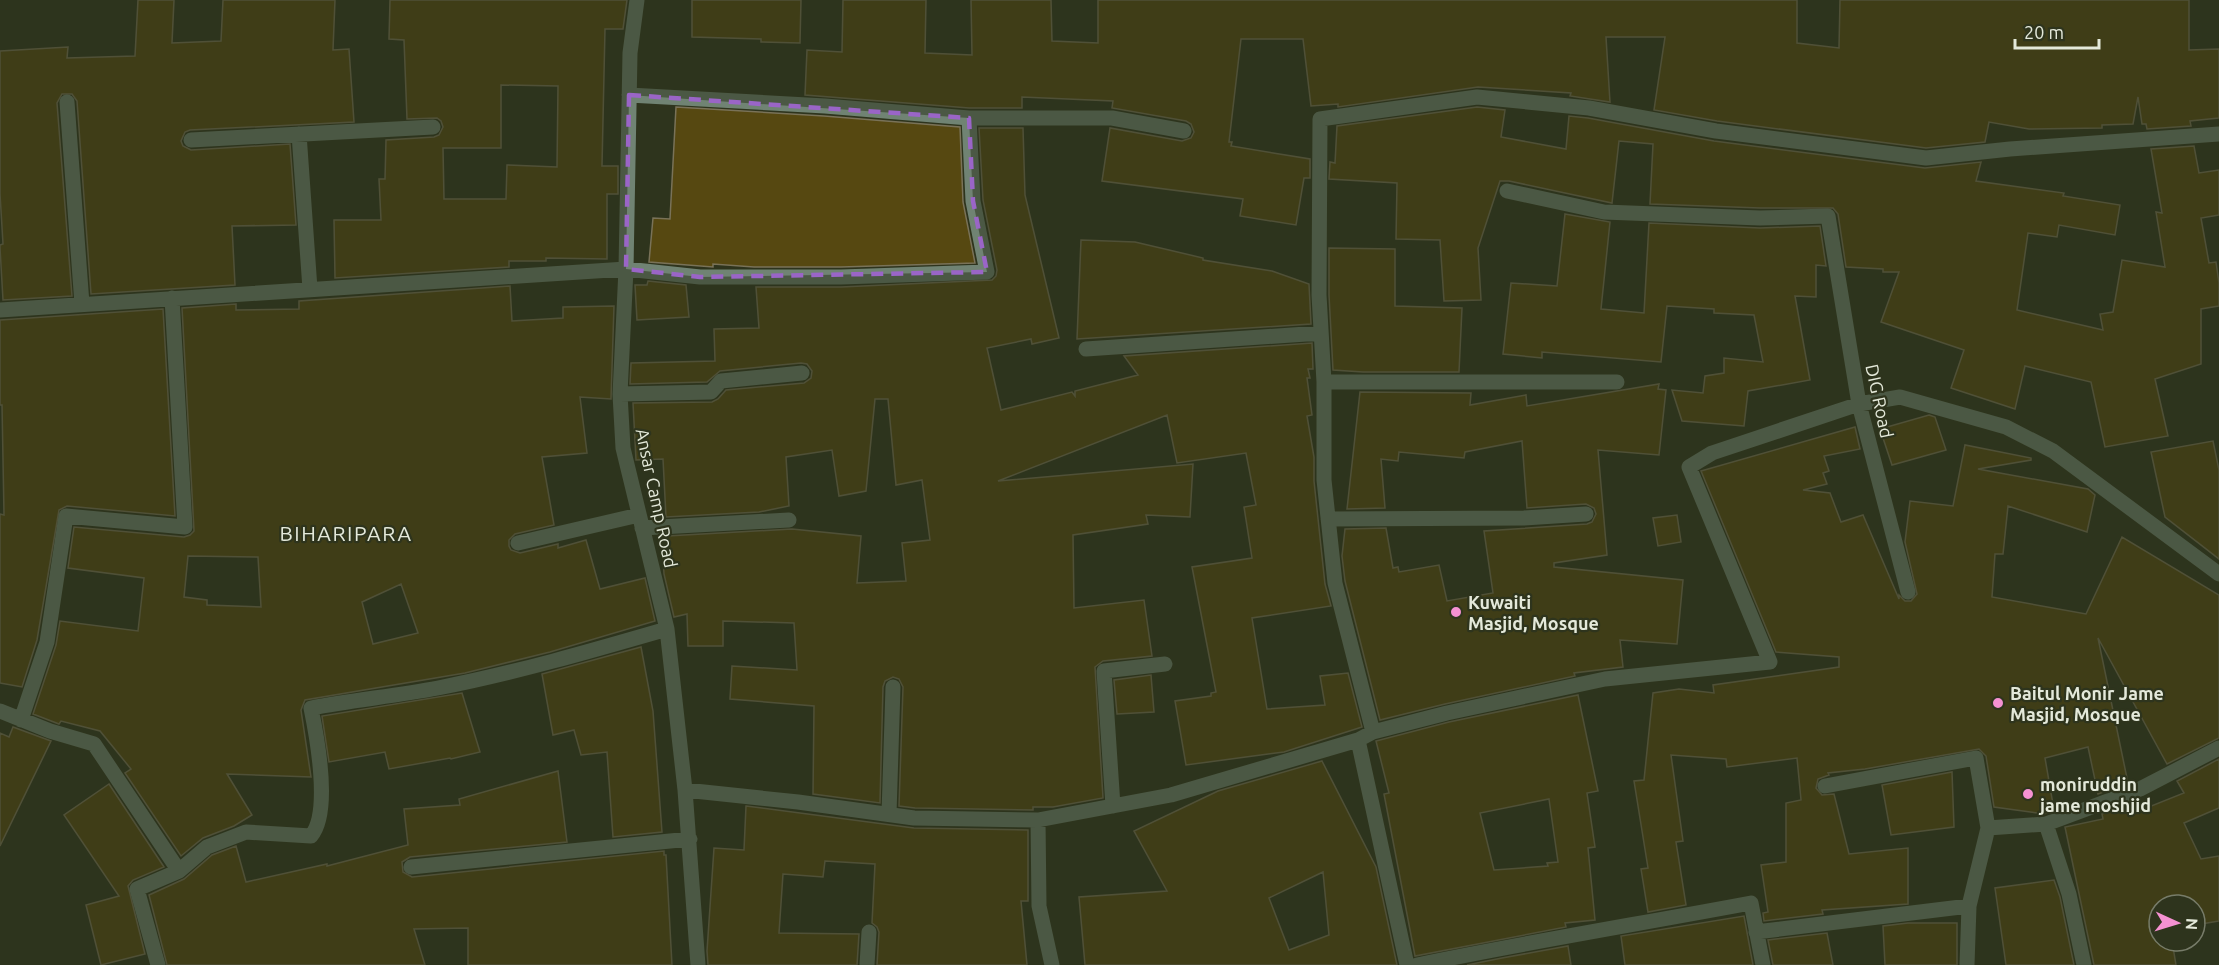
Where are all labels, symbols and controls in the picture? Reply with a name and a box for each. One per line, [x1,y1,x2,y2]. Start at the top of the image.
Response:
scale bar [2015,12,2099,50]
text: 20 m [2024,22,2064,42]
street label: DIG Road [1862,362,1898,440]
street label: Ansar Camp Road [632,426,682,570]
district label: BIHARIPARA [279,521,413,545]
place label: Kuwaiti Masjid, Mosque [1468,592,1599,633]
marker: Kuwaiti Masjid, Mosque [1449,605,1463,619]
place label: Baitul Monir Jame Masjid, Mosque [2010,683,2164,724]
marker: Baitul Monir Jame Masjid, Mosque [1991,696,2005,710]
place label: moniruddin jame moshjid [2038,774,2151,815]
marker: moniruddin jame moshjid [2021,787,2035,801]
north arrow [2147,893,2207,953]
text: N [2183,917,2201,931]

